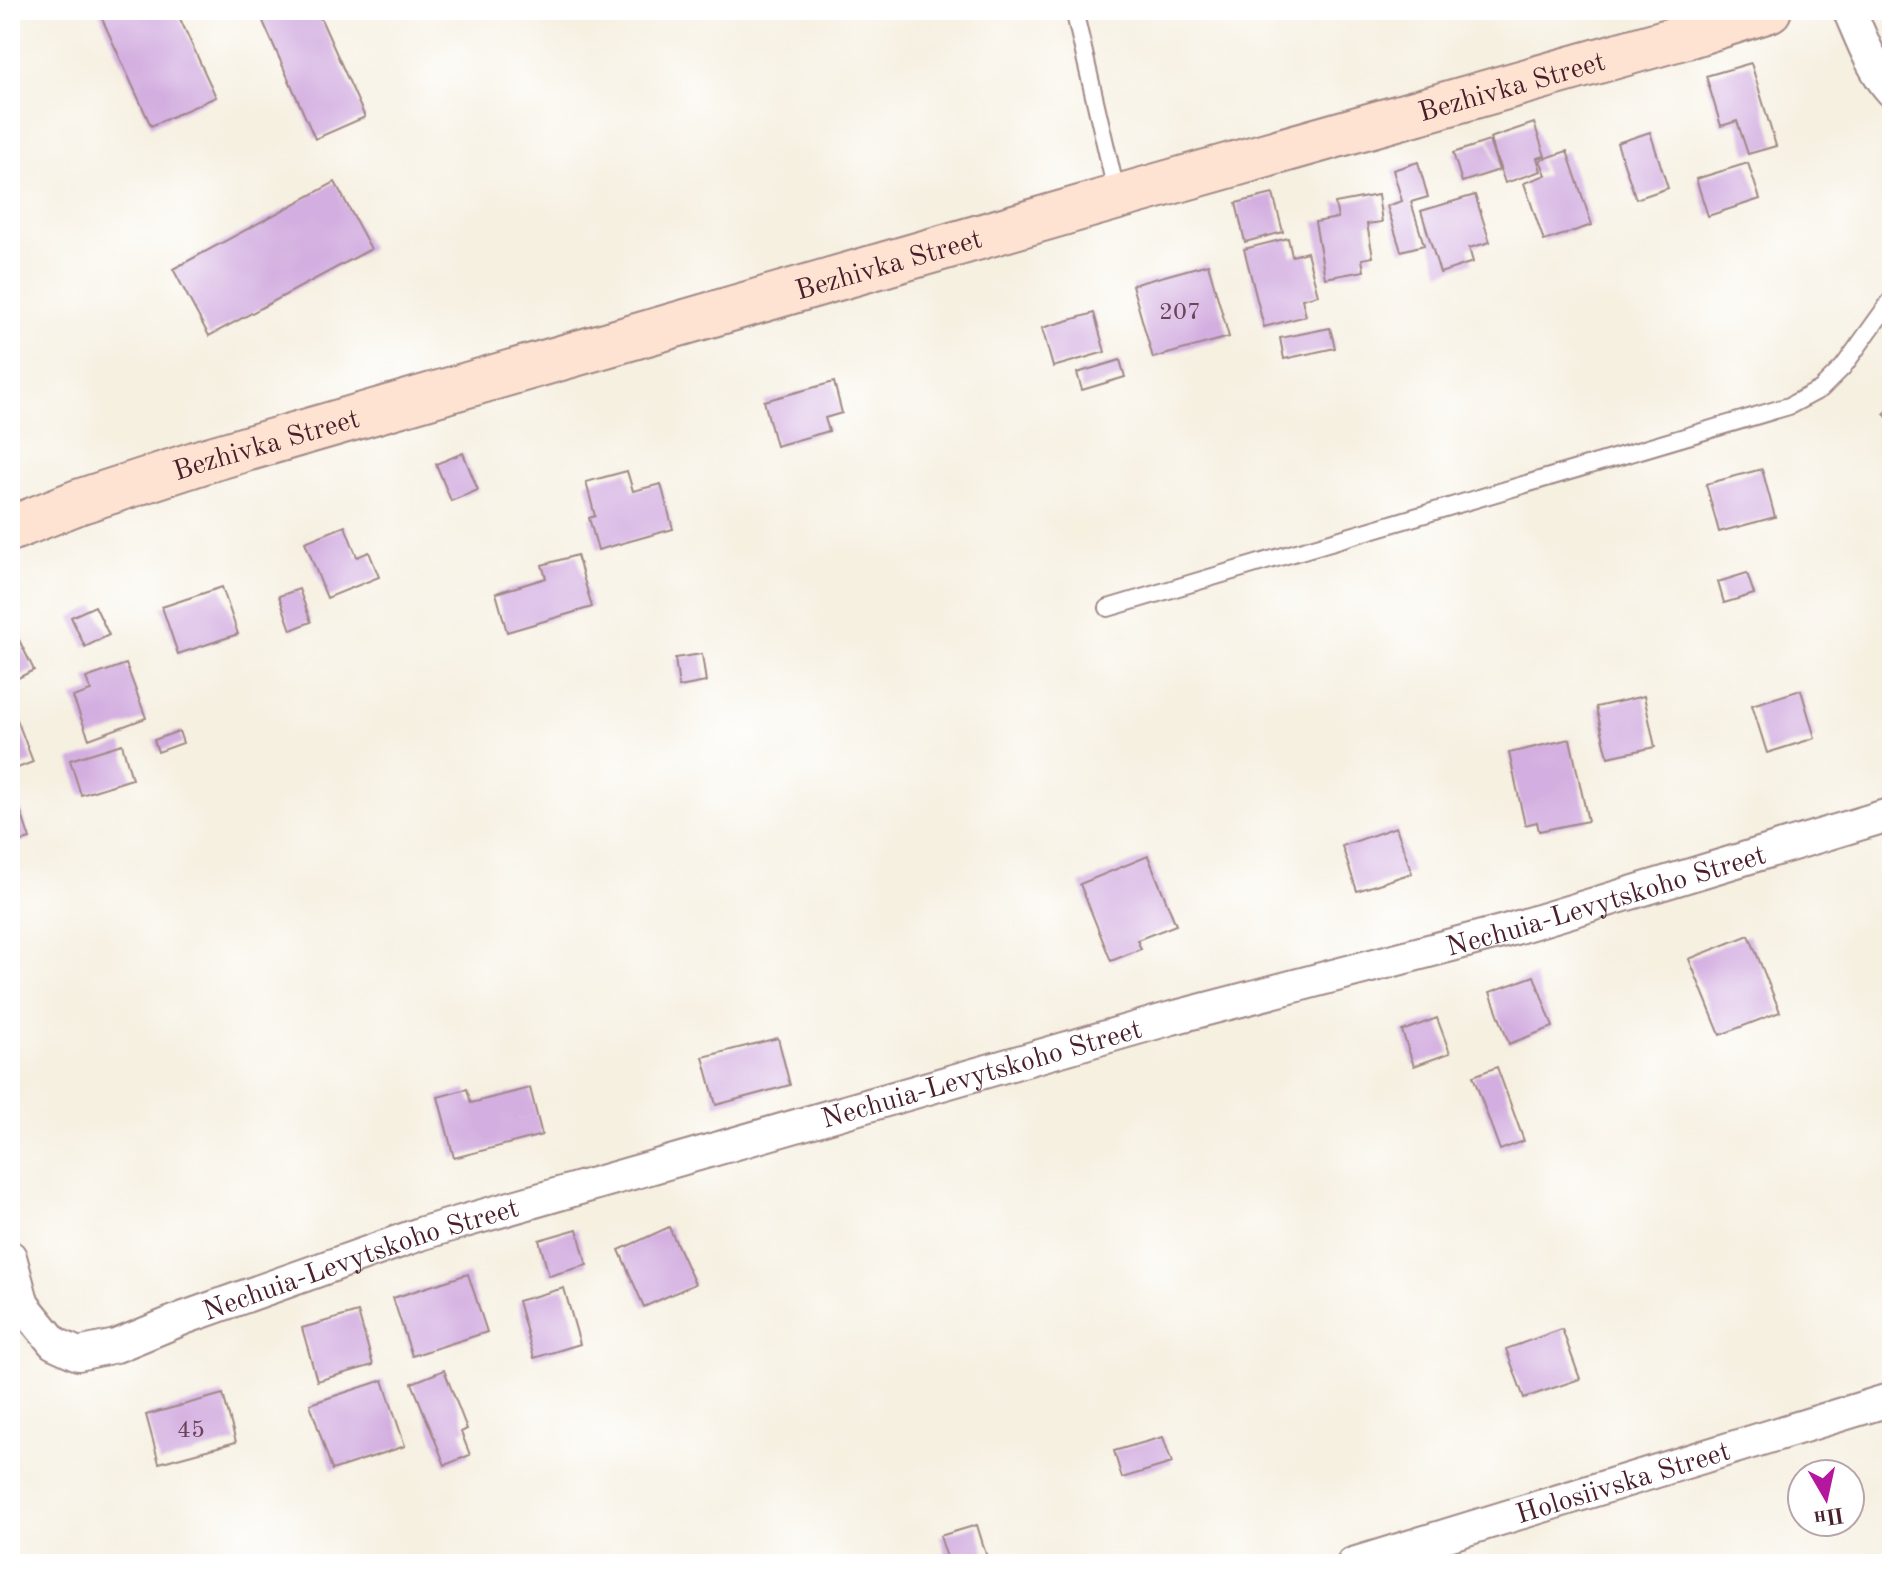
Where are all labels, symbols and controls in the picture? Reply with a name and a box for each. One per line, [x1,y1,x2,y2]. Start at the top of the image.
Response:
street label: Bezhivka Street [1416,49,1609,128]
street label: Bezhivka Street [793,226,986,306]
house number: 207 [1159,301,1201,325]
street label: Bezhivka Street [170,406,363,487]
street label: Nechuia-Levytskoho Street [1444,842,1770,963]
street label: Nechuia-Levytskoho Street [819,1016,1145,1135]
street label: Nechuia-Levytskoho Street [200,1195,522,1327]
house number: 45 [177,1419,205,1443]
street label: Holosiivska Street [1513,1438,1734,1530]
north arrow [1786,1458,1866,1538]
text: Пн [1812,1503,1846,1529]

